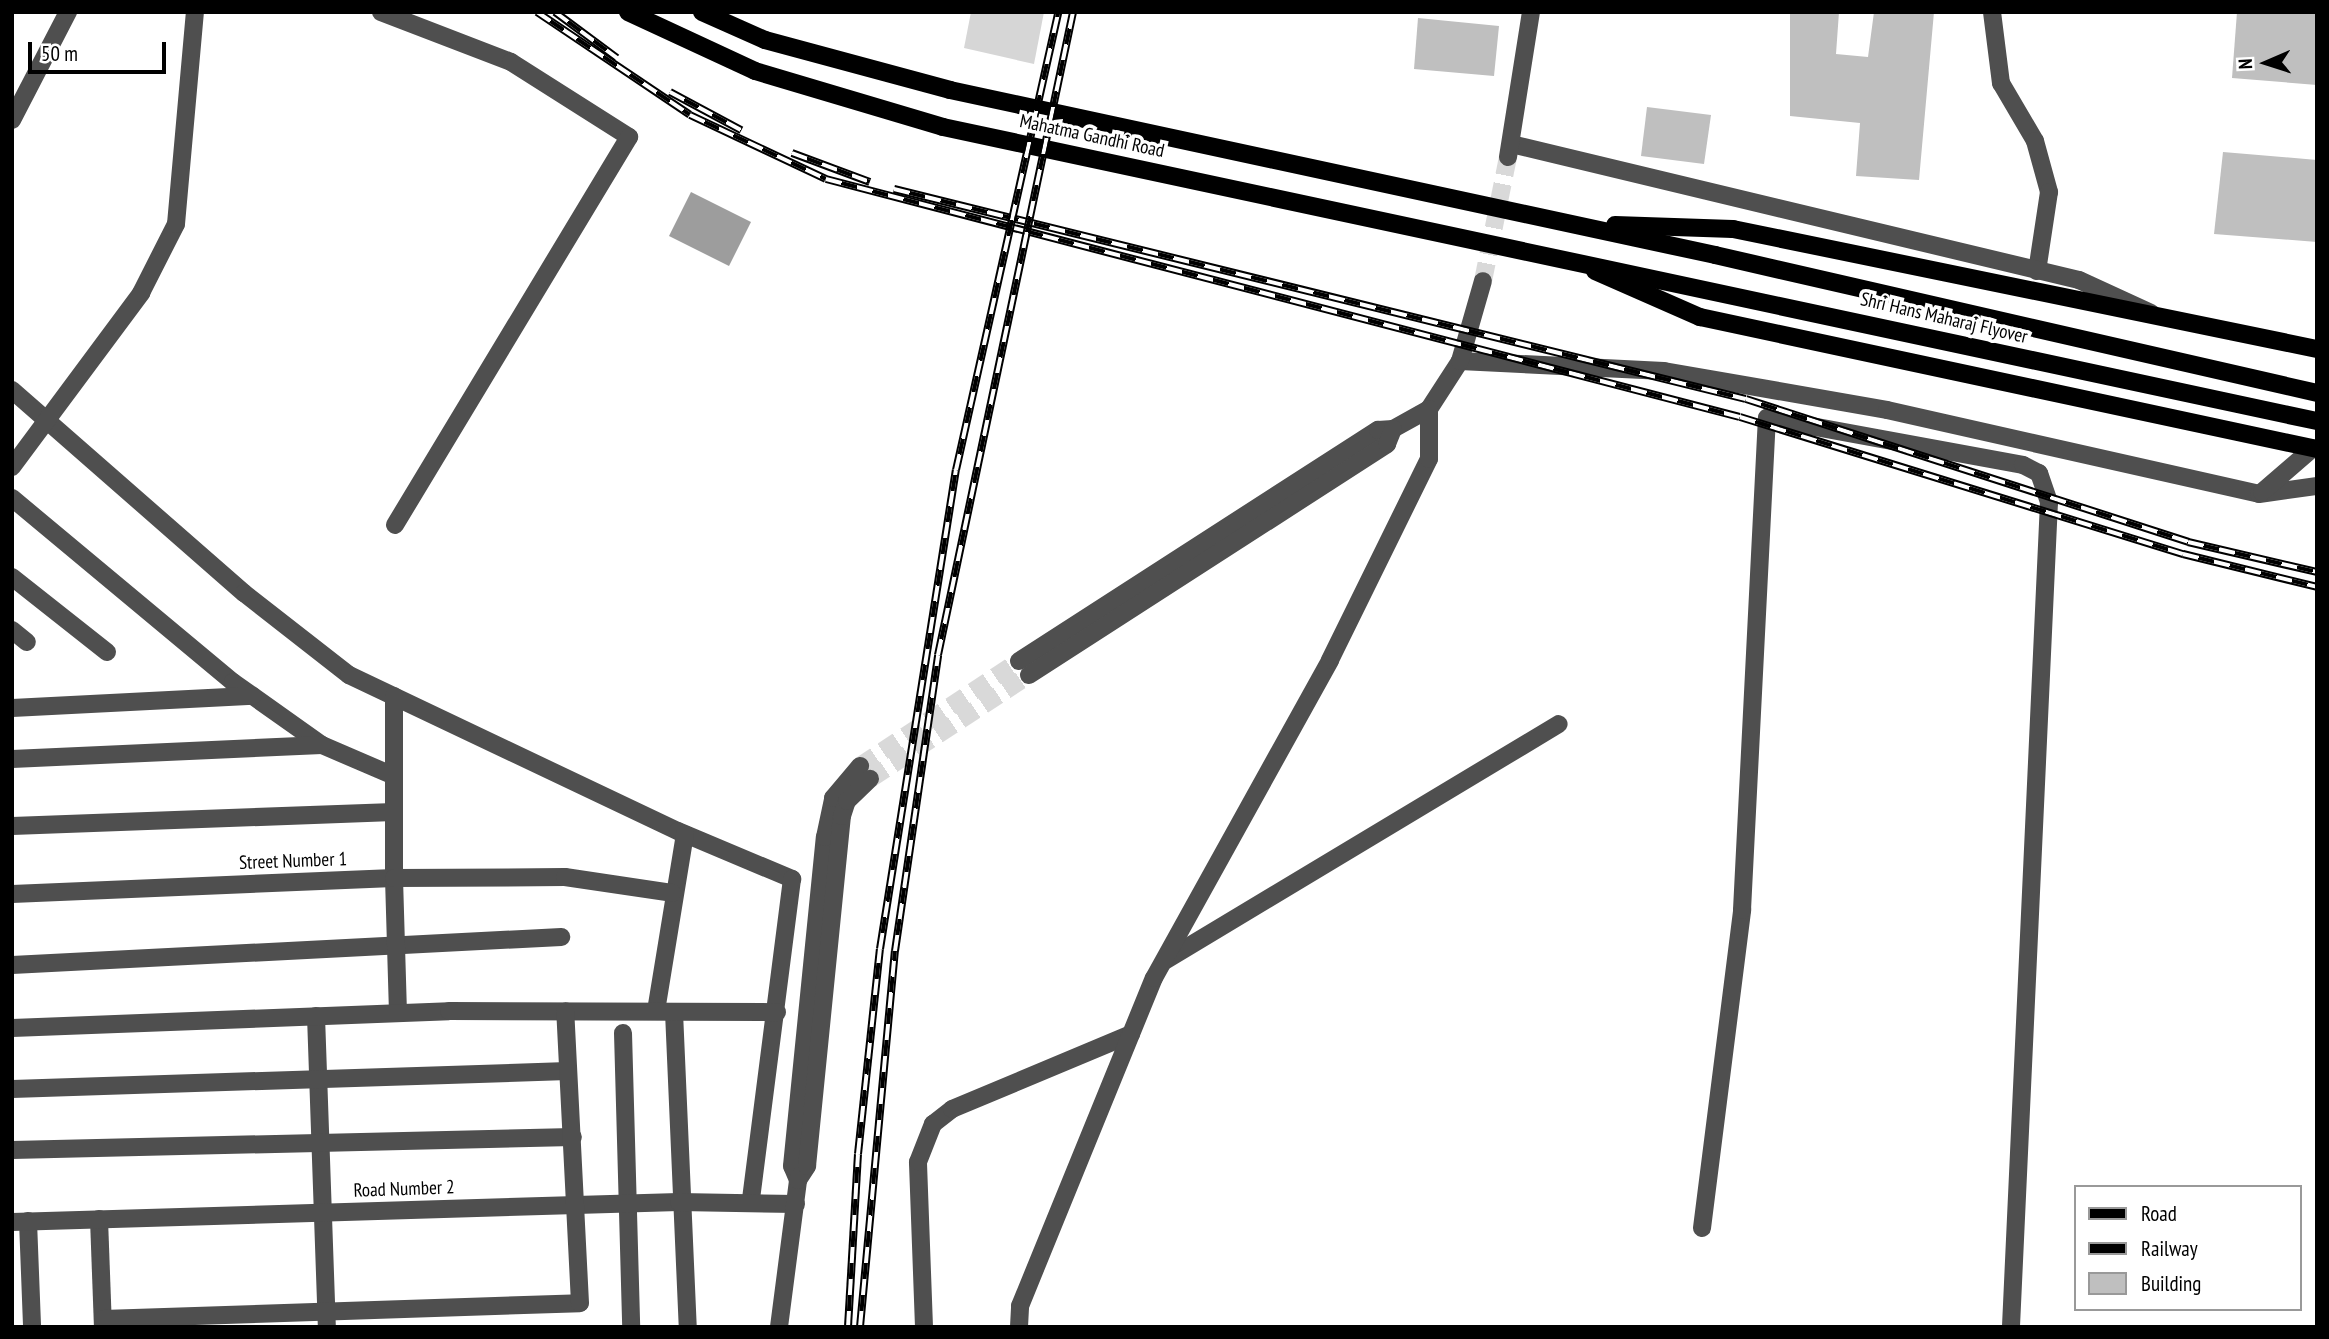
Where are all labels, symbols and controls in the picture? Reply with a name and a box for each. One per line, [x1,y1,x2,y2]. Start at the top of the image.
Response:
scale bar [32,28,170,72]
north arrow [2231,28,2301,98]
text: 50 m [41,40,78,67]
text: N [2233,58,2257,70]
street label: Mahatma Gandhi Road [1018,110,1166,162]
street label: Shri Hans Maharaj Flyover [1858,288,2030,348]
street label: Street Number 1 [239,848,347,874]
street label: Road Number 2 [353,1176,455,1202]
legend [2074,1185,2301,1311]
text: Road [2141,1200,2177,1227]
text: Railway [2141,1235,2198,1262]
text: Building [2141,1270,2201,1297]

